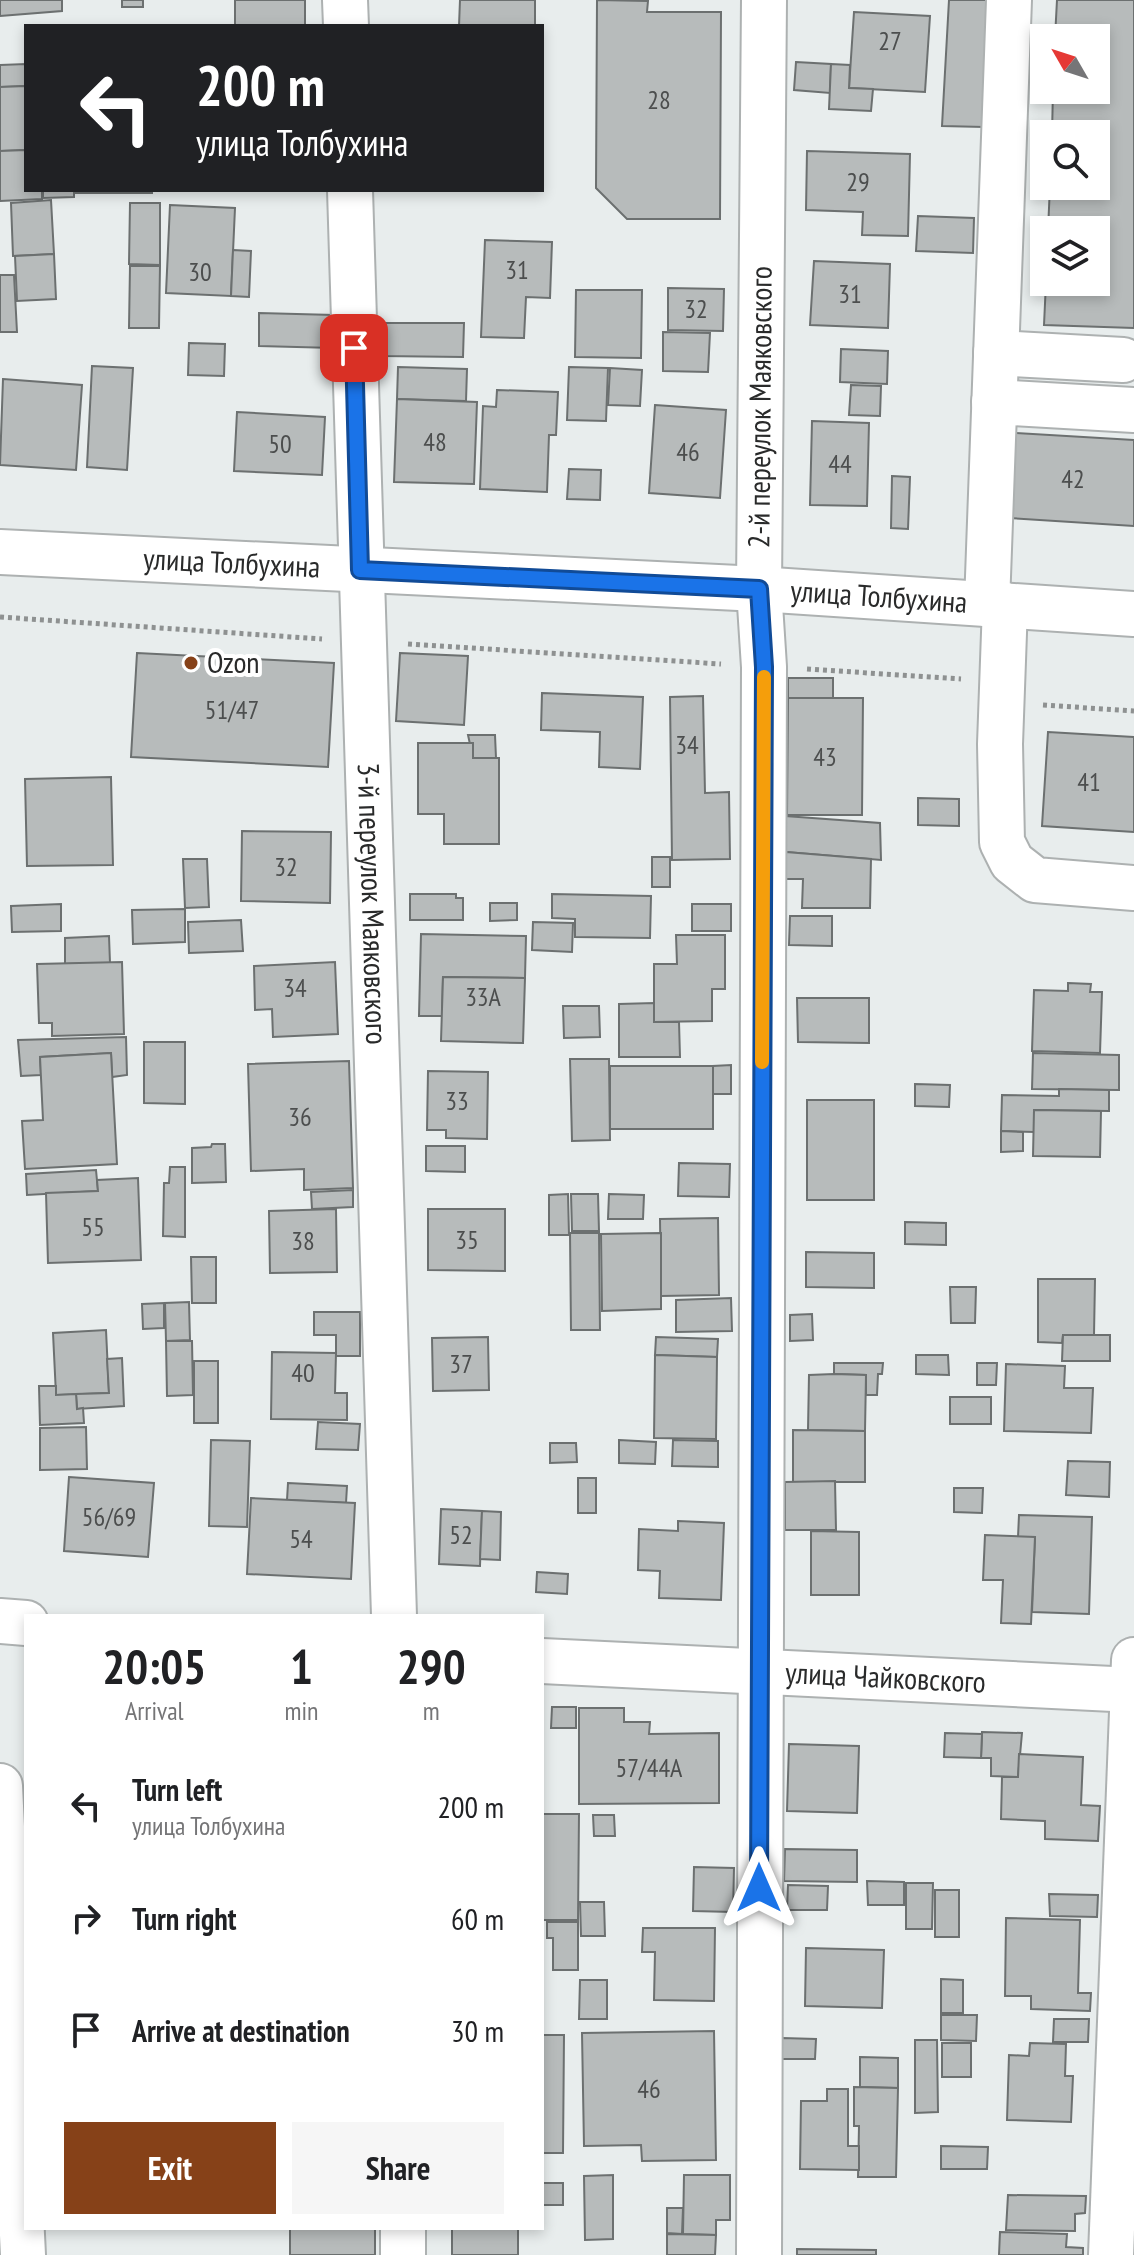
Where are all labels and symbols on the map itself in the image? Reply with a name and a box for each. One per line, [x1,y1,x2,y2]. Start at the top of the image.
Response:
house number: 27 [878,24,902,57]
north arrow [1030,24,1110,104]
house number: 28 [647,83,671,116]
house number: 29 [846,165,870,198]
house number: 31 [505,253,529,286]
house number: 30 [188,255,212,288]
street label: 2-й переулок Маяковского [738,266,780,548]
house number: 31 [838,277,862,310]
house number: 32 [684,292,708,325]
pin [320,314,388,382]
house number: 48 [423,425,447,458]
house number: 50 [268,427,292,460]
house number: 46 [676,435,700,468]
house number: 44 [828,447,852,480]
house number: 42 [1061,462,1085,495]
street label: улица Толбухина [142,538,321,586]
street label: улица Толбухина [789,570,969,621]
place label: Ozon [207,642,260,681]
marker: Ozon [182,654,200,672]
house number: 51/47 [205,693,259,726]
house number: 34 [675,728,699,761]
house number: 43 [813,740,837,773]
street label: 3-й переулок Маяковского [350,762,397,1045]
house number: 41 [1077,765,1101,798]
house number: 32 [274,850,298,883]
house number: 34 [283,971,307,1004]
house number: 33А [465,980,502,1013]
house number: 33 [445,1084,469,1117]
house number: 36 [288,1100,312,1133]
house number: 55 [81,1210,105,1243]
house number: 35 [455,1223,479,1256]
house number: 38 [291,1224,315,1257]
house number: 37 [449,1347,473,1380]
house number: 40 [291,1356,315,1389]
house number: 56/69 [82,1500,136,1533]
house number: 52 [449,1518,473,1551]
house number: 54 [289,1522,313,1555]
street label: улица Чайковского [784,1652,987,1701]
house number: 57/44А [616,1751,683,1784]
position arrow [717,1846,801,1930]
house number: 46 [637,2072,661,2105]

